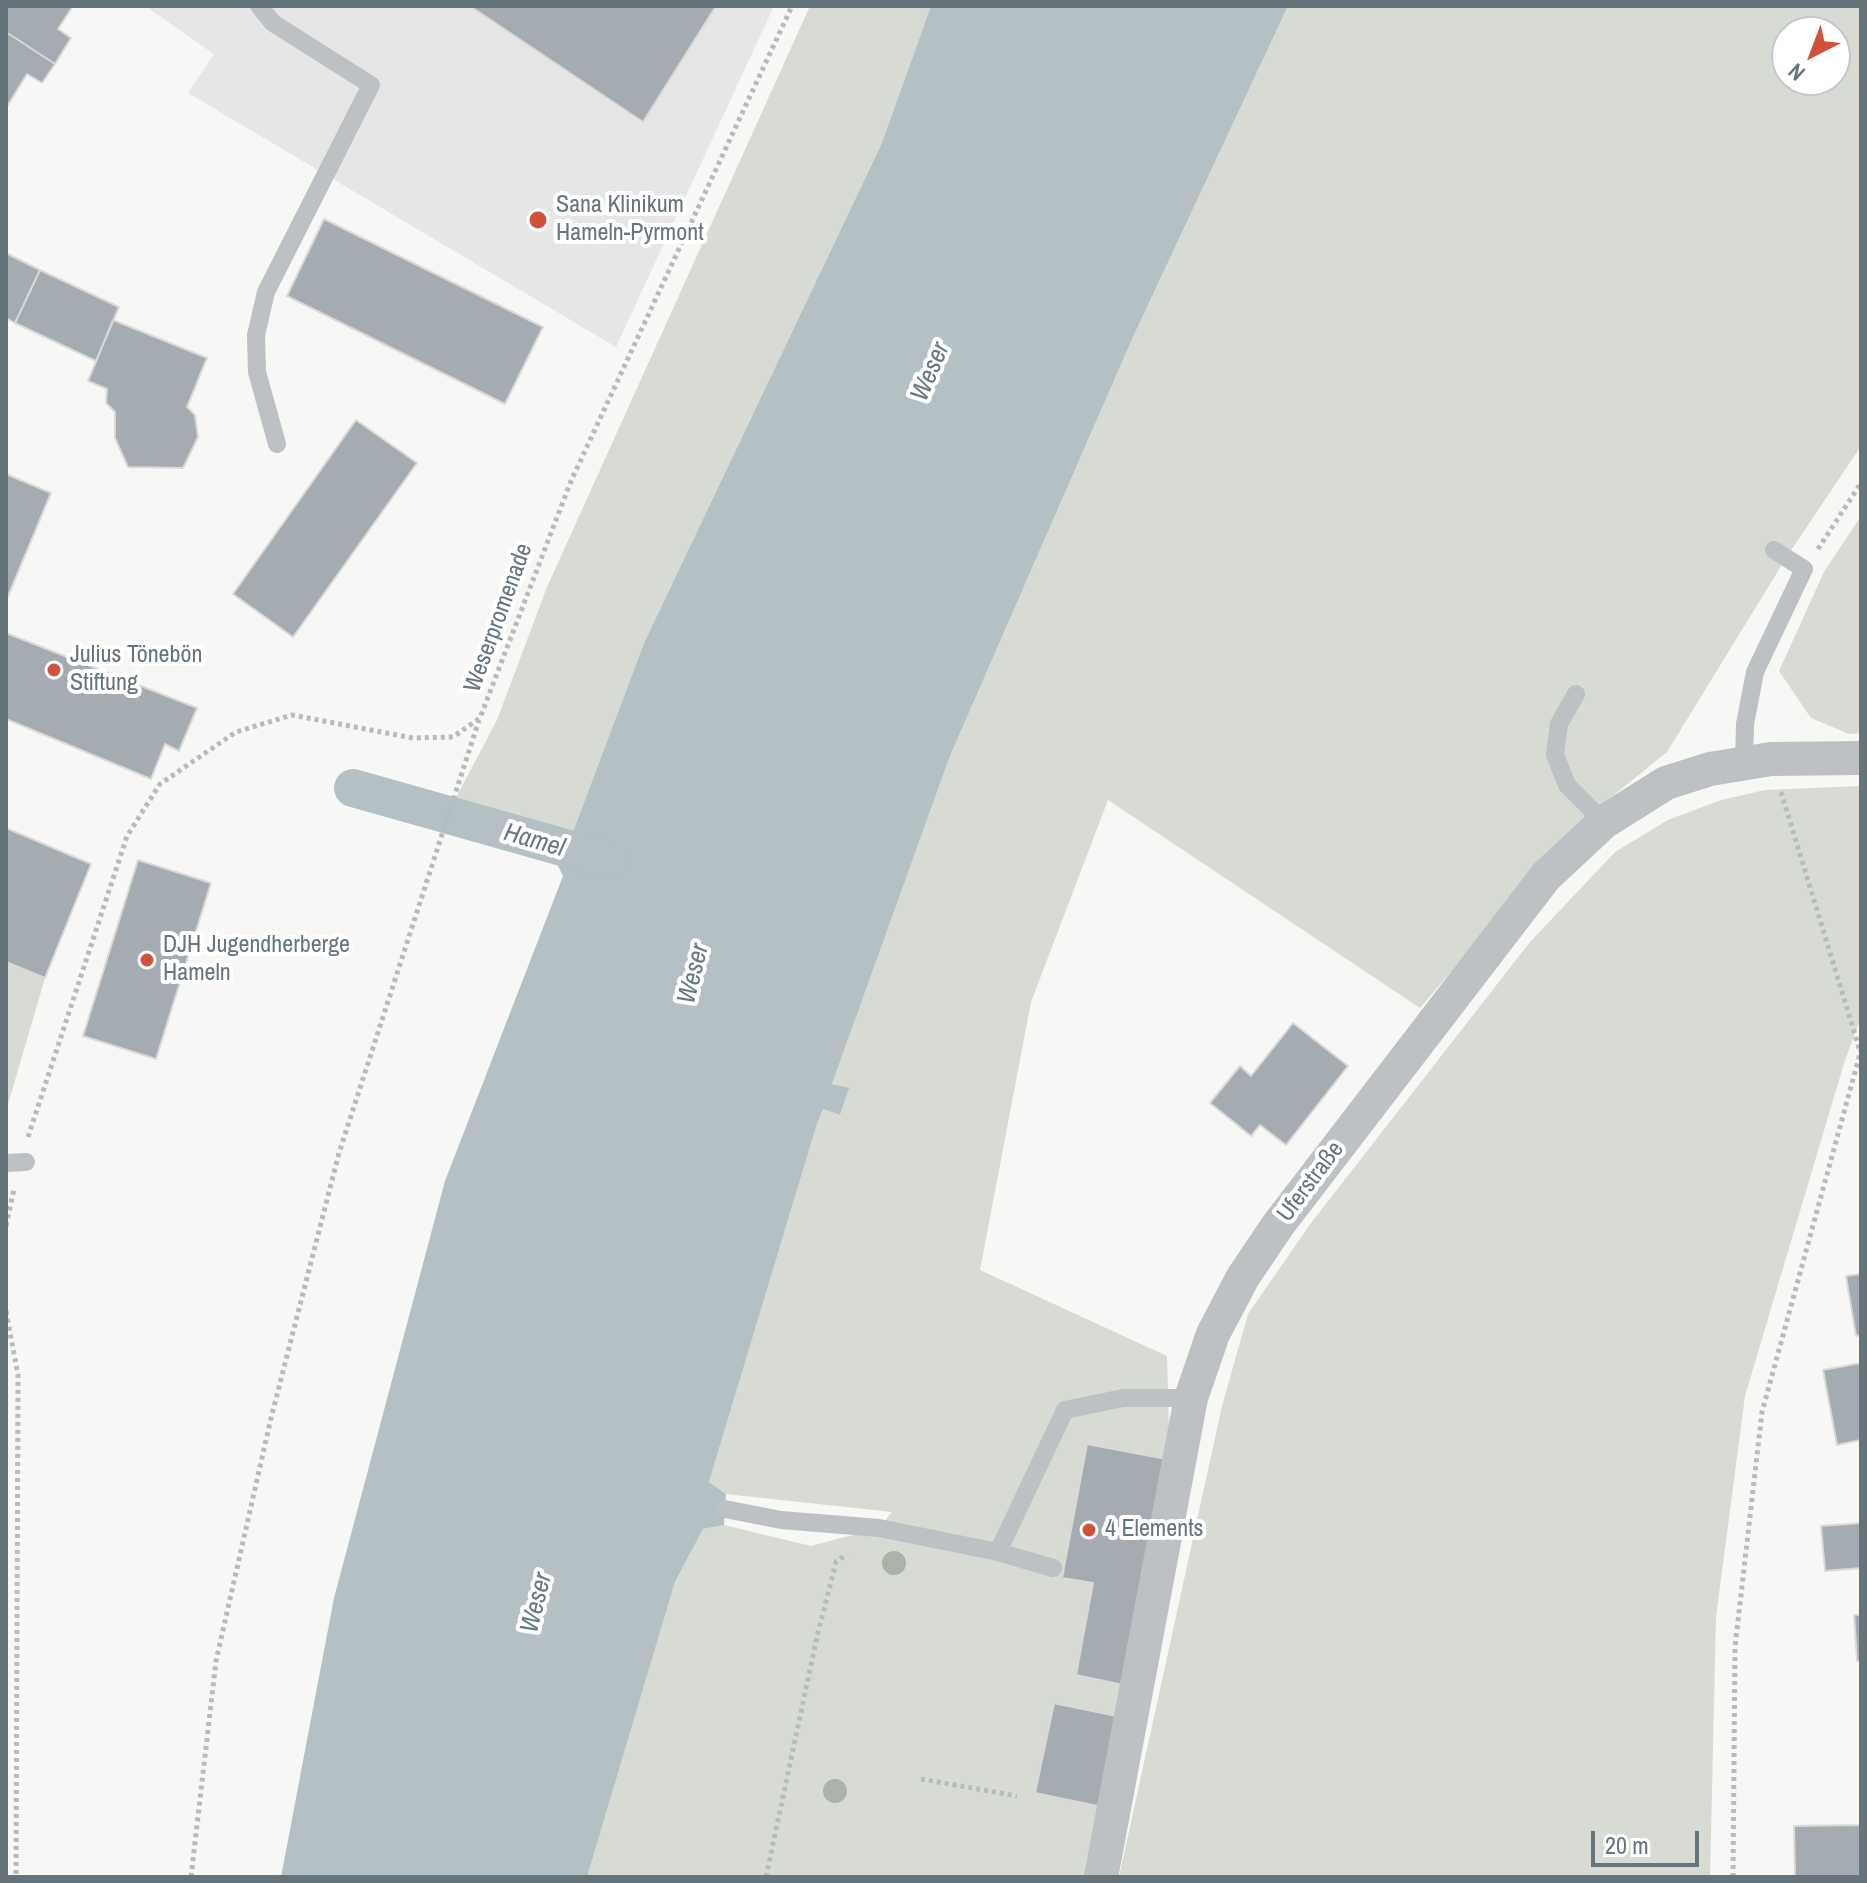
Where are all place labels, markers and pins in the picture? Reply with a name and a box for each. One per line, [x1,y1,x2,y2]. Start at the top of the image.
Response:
place label: Sana Klinikum Hameln-Pyrmont [556,192,704,248]
marker: Sana Klinikum Hameln-Pyrmont [527,209,549,231]
place label: Julius Tönebön Stiftung [70,642,202,698]
marker: Julius Tönebön Stiftung [45,661,63,679]
place label: DJH Jugendherberge Hameln [163,932,350,988]
marker: DJH Jugendherberge Hameln [138,951,156,969]
place label: 4 Elements [1105,1516,1203,1544]
marker: 4 Elements [1080,1521,1098,1539]

